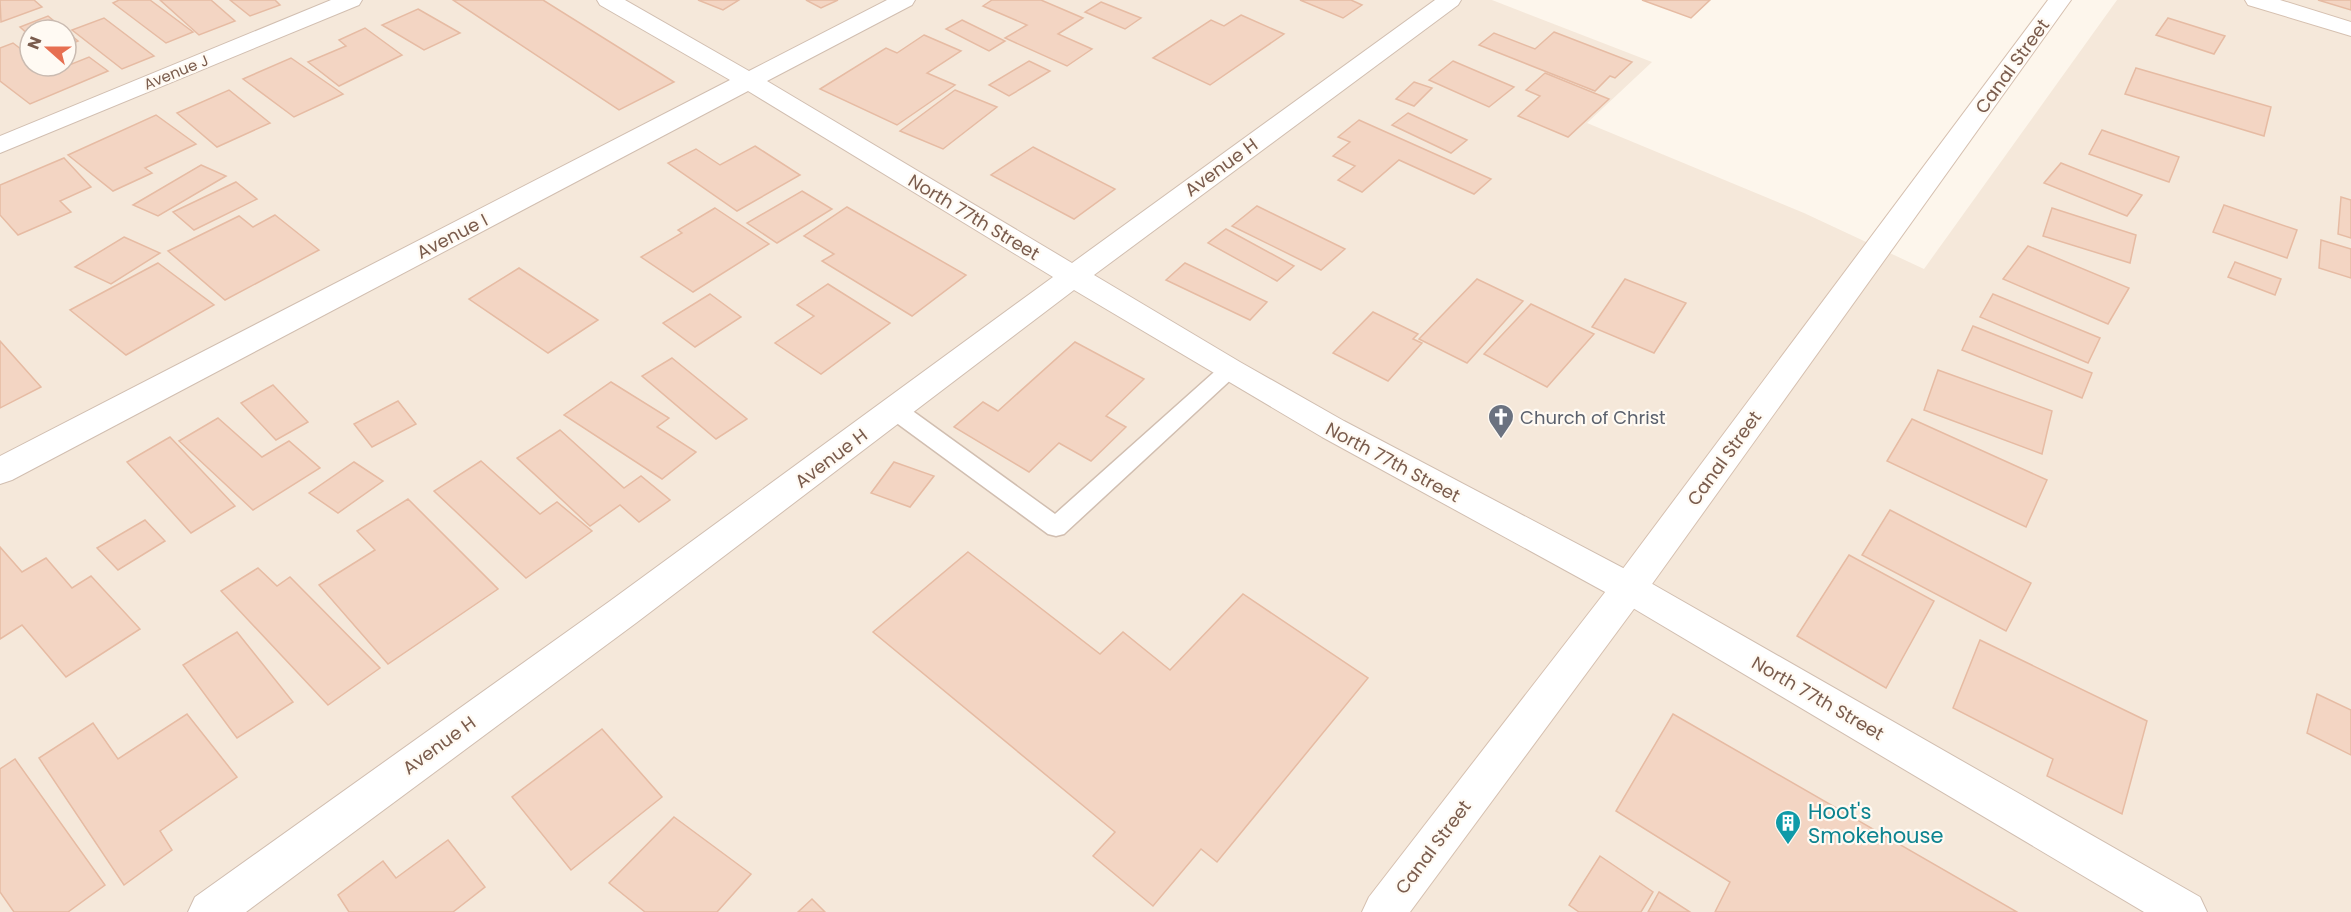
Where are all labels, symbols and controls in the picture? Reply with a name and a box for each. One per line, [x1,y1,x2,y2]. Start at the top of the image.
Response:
street label: Canal Street [1969,13,2055,119]
north arrow [18,18,78,78]
text: N [22,33,47,53]
street label: Avenue J [140,49,212,95]
street label: Avenue H [1179,132,1263,202]
street label: North 77th Street [904,168,1044,266]
street label: Avenue I [412,207,492,265]
church icon: Church of Christ [1486,402,1516,440]
place label: Church of Christ [1520,405,1666,430]
street label: Canal Street [1681,405,1767,511]
street label: North 77th Street [1321,416,1465,508]
street label: Avenue H [790,422,872,494]
street label: North 77th Street [1747,650,1889,746]
street label: Avenue H [397,710,481,780]
street label: Canal Street [1389,795,1477,899]
place label: Hoot's Smokehouse [1808,797,1944,850]
building icon: Hoot's Smokehouse [1773,808,1803,846]

